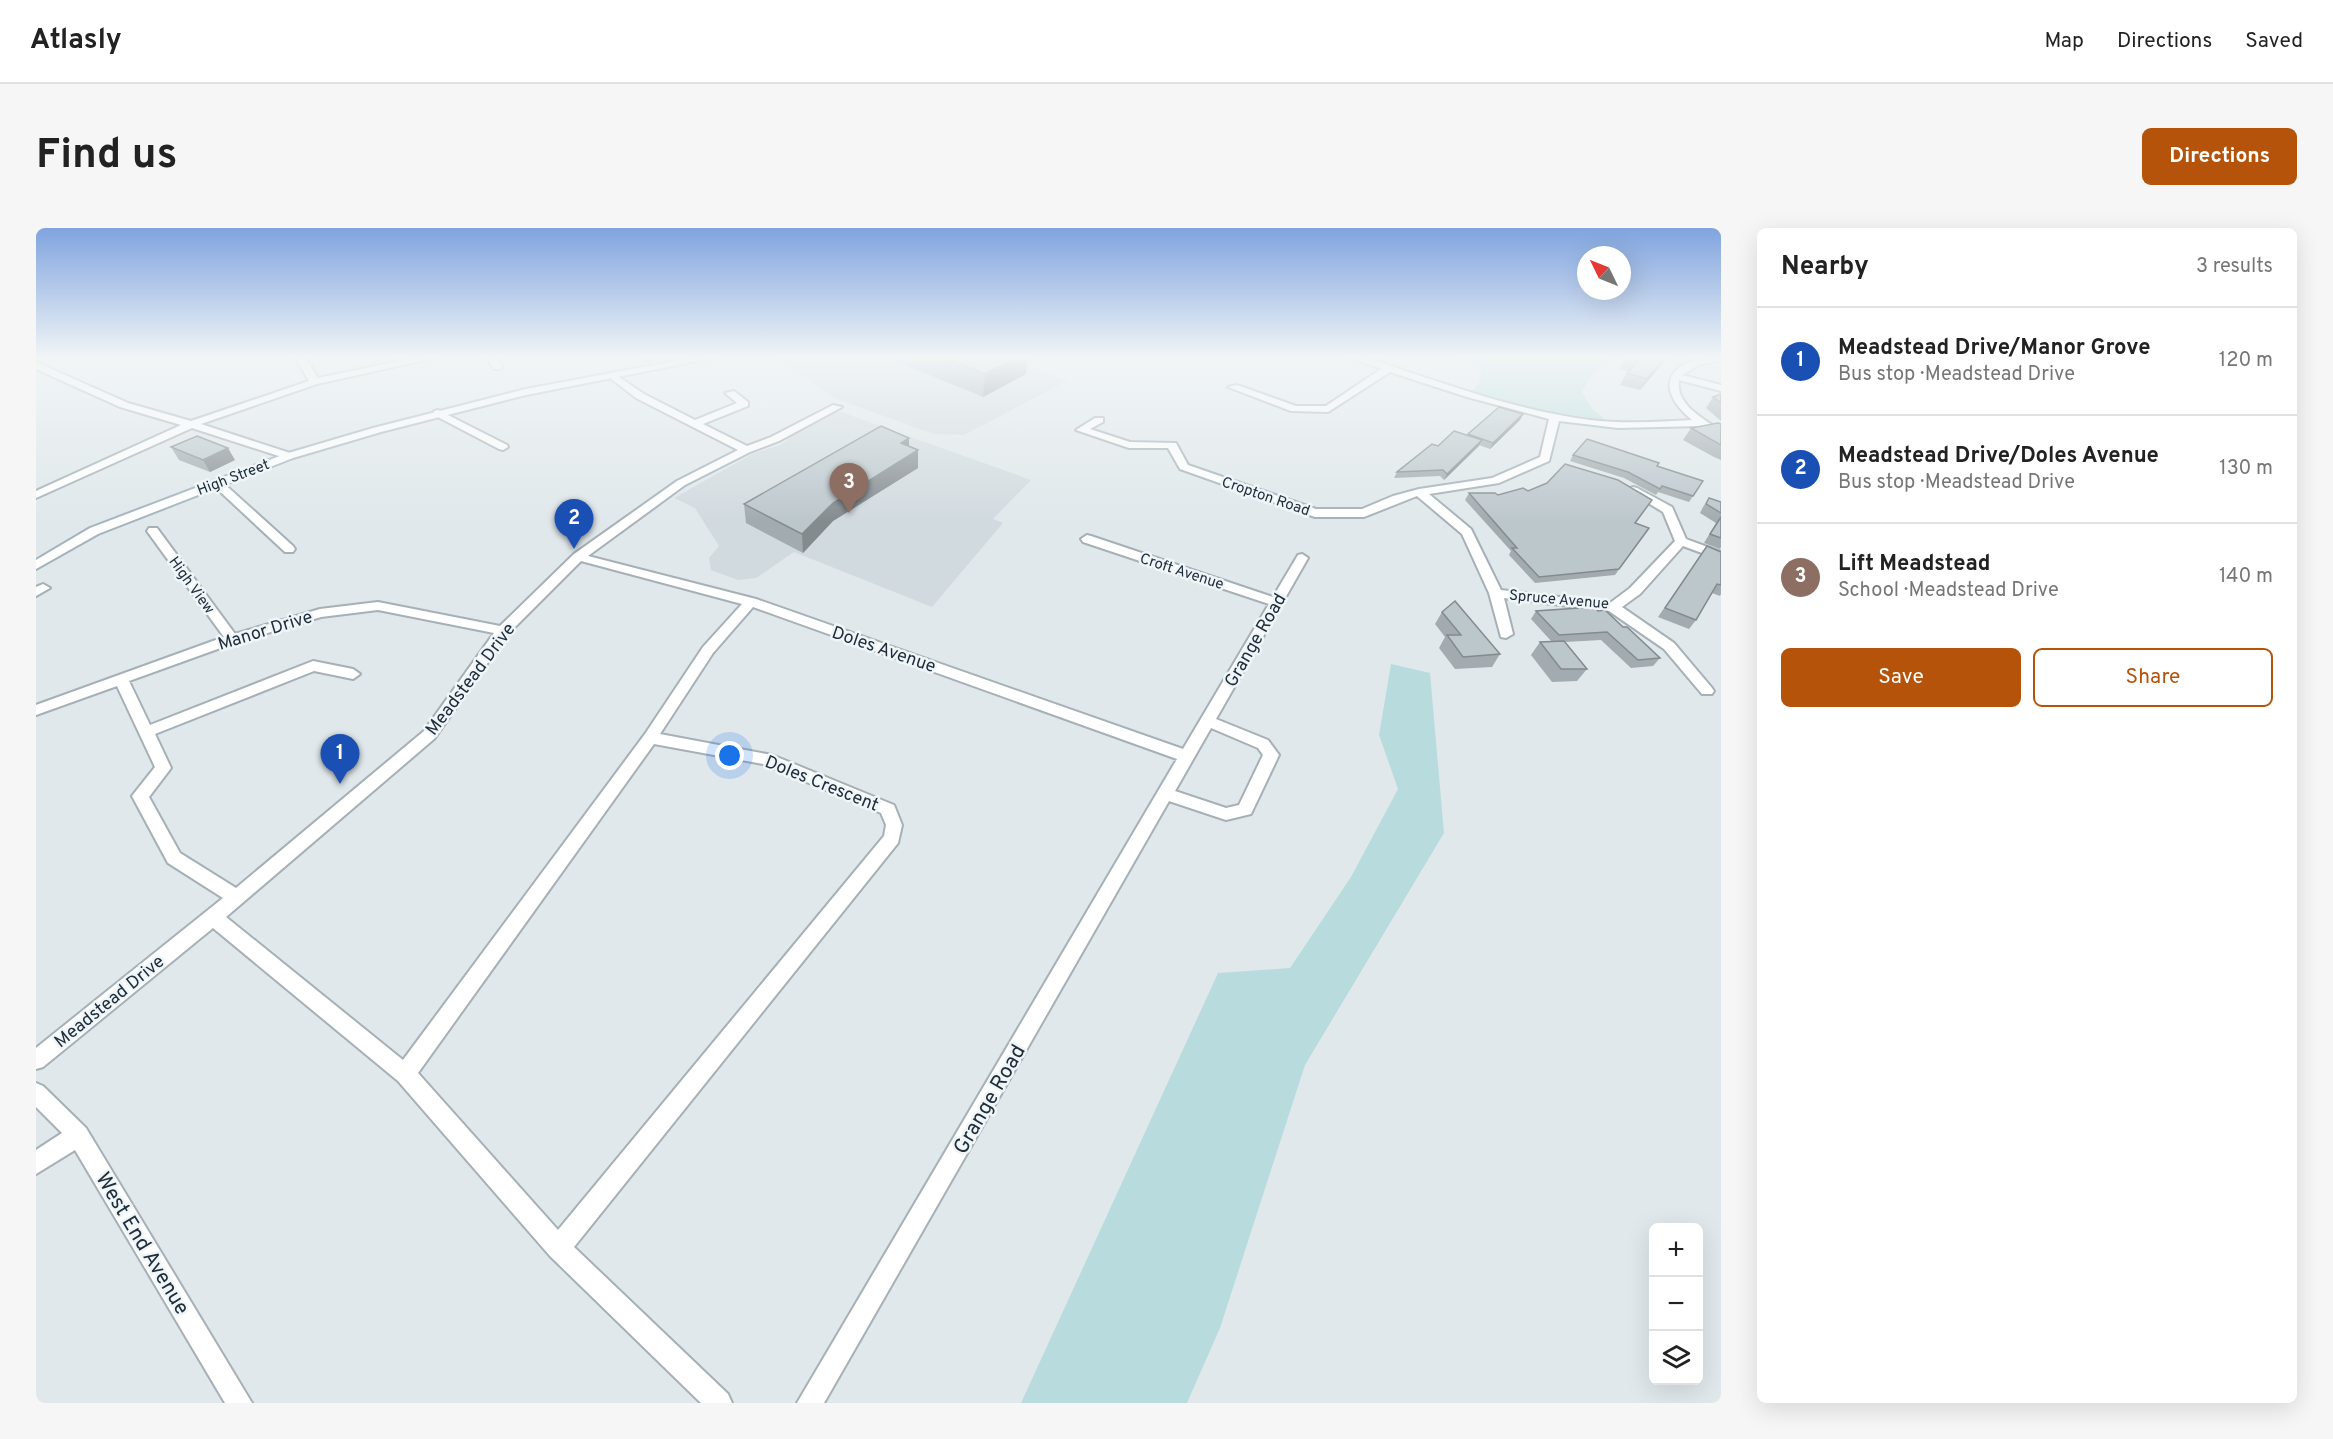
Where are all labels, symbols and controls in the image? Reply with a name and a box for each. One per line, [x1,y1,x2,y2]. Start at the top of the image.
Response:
text: Atlasly [30,23,122,59]
text: Map [2044,28,2084,55]
text: Directions [2117,28,2212,55]
text: Saved [2245,28,2303,55]
button: Directions [2142,128,2297,185]
text: Find us [36,130,177,183]
north arrow [1577,246,1631,300]
text: Nearby [1781,251,1869,284]
text: 3 results [2196,254,2273,280]
text: Meadstead Drive/Manor Grove [1838,335,2150,362]
text: 1 [1797,348,1805,374]
text: 120 m [2219,348,2273,374]
text: Bus stop · Meadstead Drive [1838,362,2075,388]
text: Meadstead Drive/Doles Avenue [1838,443,2159,470]
street label: High Street [195,456,272,501]
text: 2 [1794,456,1807,482]
text: 130 m [2219,456,2273,482]
pin: 3 [830,464,868,513]
text: Bus stop · Meadstead Drive [1838,470,2075,496]
street label: Cropton Road [1219,473,1312,521]
pin: 2 [554,500,594,549]
street label: Croft Avenue [1137,550,1226,595]
text: Lift Meadstead [1838,551,1991,578]
street label: High View [164,553,218,619]
text: 3 [1795,564,1807,590]
text: 140 m [2219,564,2273,590]
text: School · Meadstead Drive [1838,578,2059,604]
street label: Spruce Avenue [1508,587,1610,614]
street label: Grange Road [1220,590,1292,692]
street label: Manor Drive [215,606,316,657]
street label: Meadstead Drive [421,619,521,741]
street label: Doles Avenue [828,622,939,679]
button: Save [1781,648,2021,707]
button: Share [2033,648,2273,707]
pin: 1 [320,734,360,784]
your location [715,741,744,770]
street label: Doles Crescent [761,751,882,818]
street label: Meadstead Drive [50,951,170,1054]
street label: Grange Road [948,1040,1033,1159]
street label: West End Avenue [89,1168,195,1320]
map controls [1649,1223,1703,1385]
button: + [1649,1223,1703,1277]
button: − [1649,1277,1703,1331]
button: layers [1649,1331,1703,1385]

